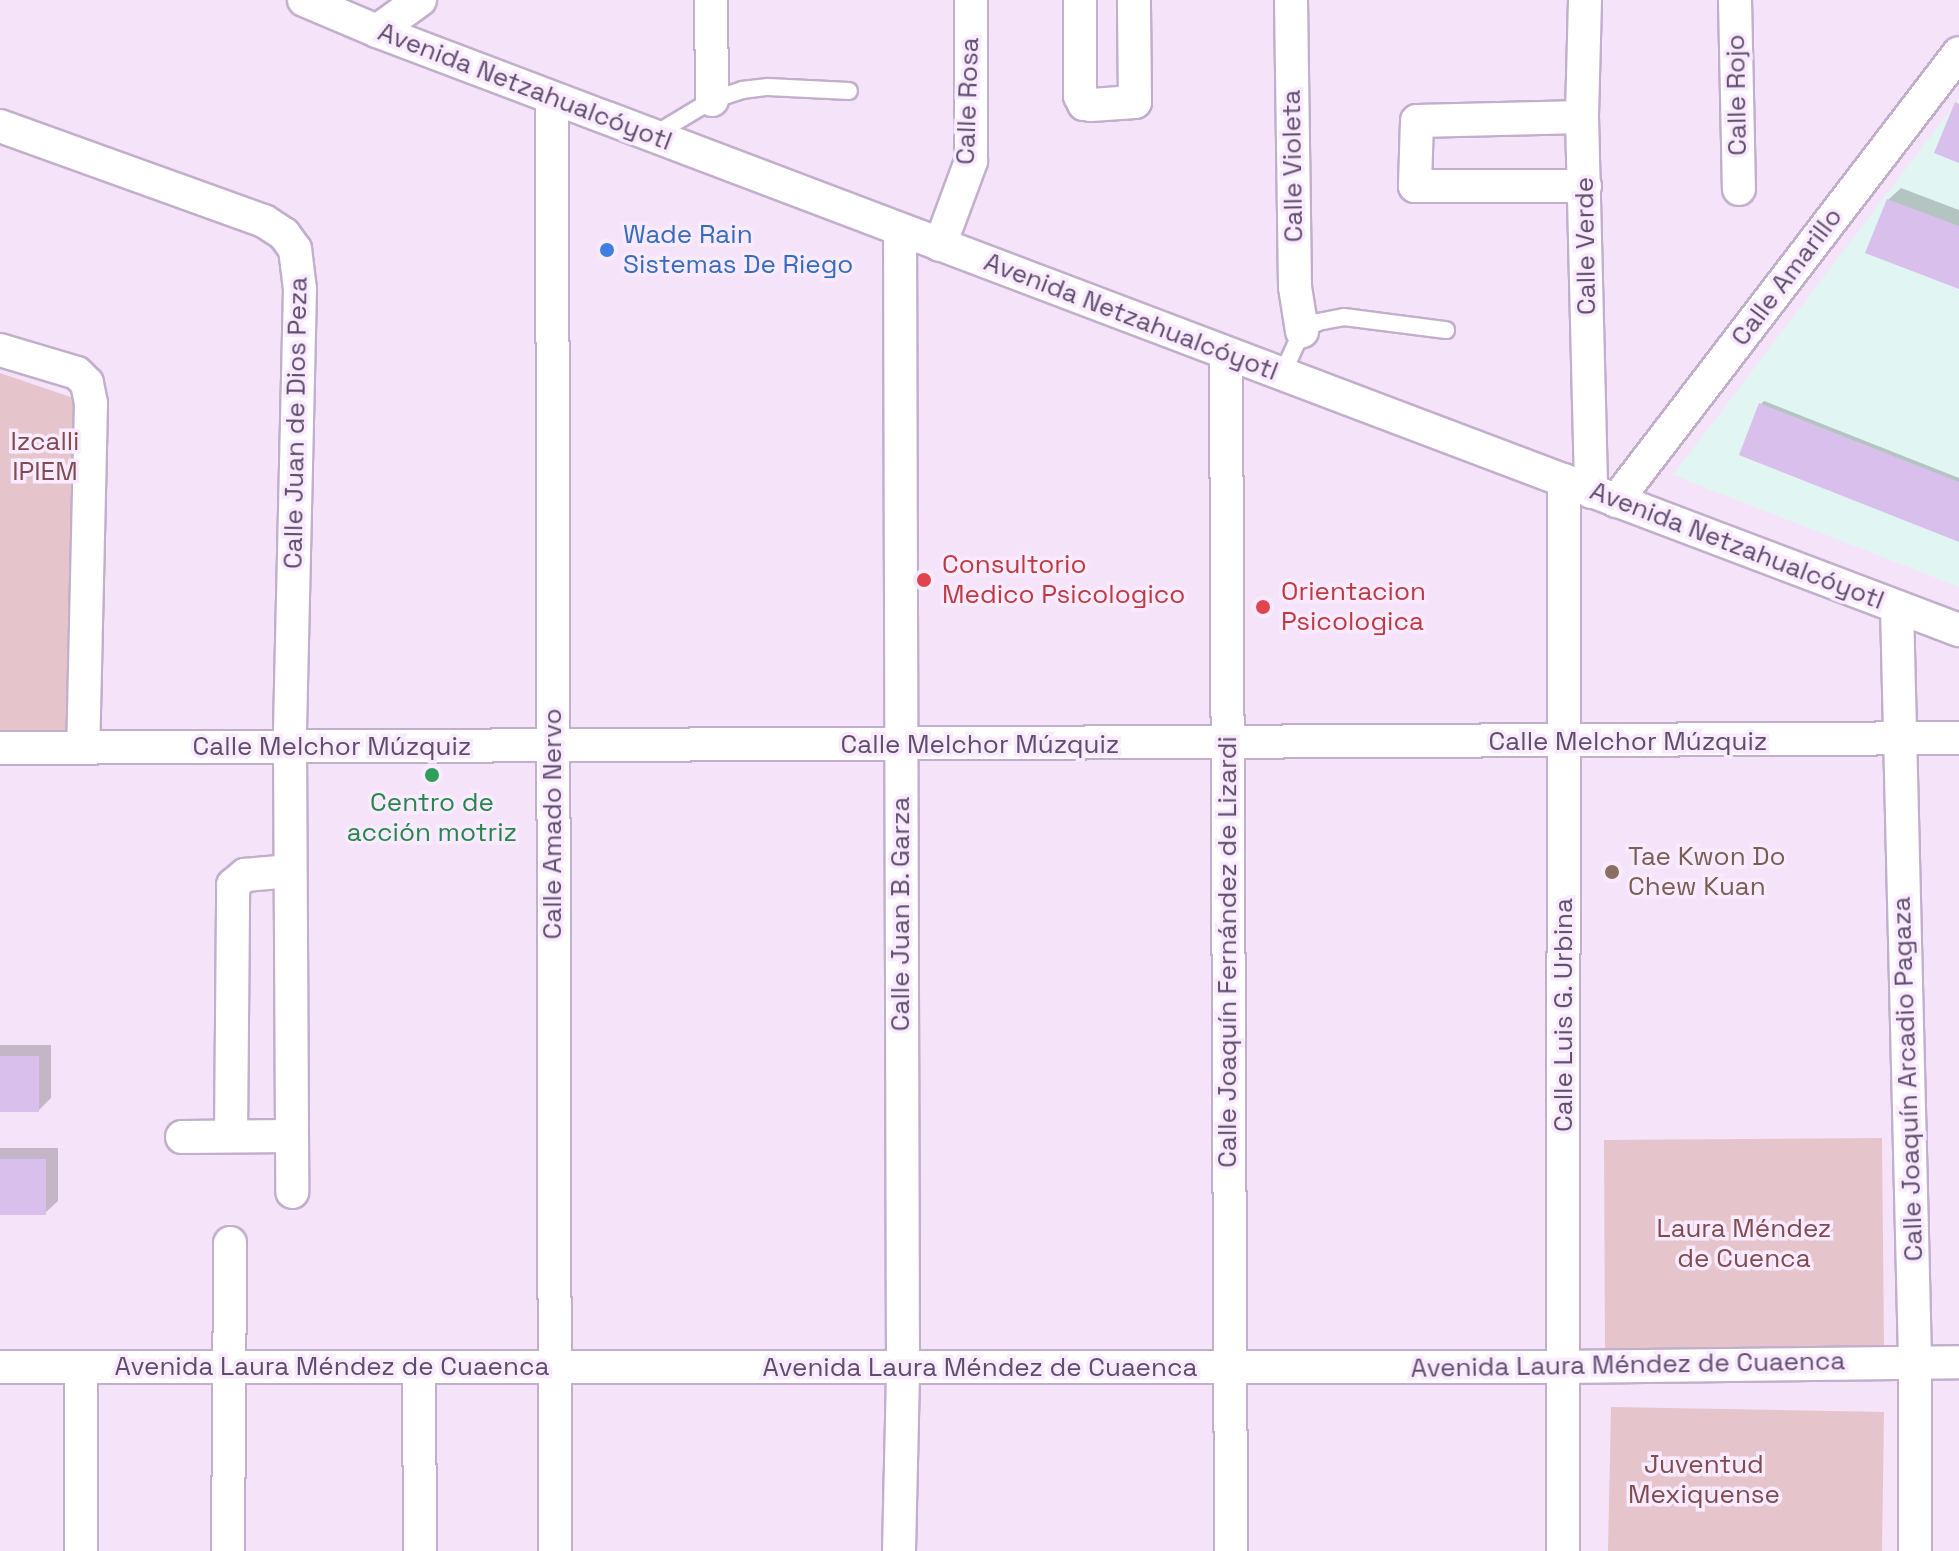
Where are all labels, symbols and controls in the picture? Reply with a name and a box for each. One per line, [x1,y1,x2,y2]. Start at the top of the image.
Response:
street label: Avenida Netzahualcóyotl [374,16,676,158]
street label: Calle Rojo [1720,34,1754,156]
street label: Calle Rosa [950,37,986,165]
street label: Calle Violeta [1276,89,1310,243]
street label: Calle Verde [1569,177,1603,315]
street label: Calle Amarillo [1725,202,1849,352]
place label: Wade Rain Sistemas De Riego [623,219,853,280]
marker: Wade Rain Sistemas De Riego [598,241,616,259]
street label: Avenida Netzahualcóyotl [980,246,1282,388]
street label: Calle Juan de Dios Peza [278,277,314,569]
park label: Izcalli IPIEM [11,426,79,488]
street label: Avenida Netzahualcóyotl [1586,475,1888,617]
place label: Consultorio Medico Psicologico [942,549,1185,610]
marker: Consultorio Medico Psicologico [913,569,935,591]
place label: Orientacion Psicologica [1281,576,1426,638]
marker: Orientacion Psicologica [1252,596,1274,618]
street label: Calle Amado Nervo [537,708,569,940]
street label: Calle Melchor Múzquiz [1489,726,1767,758]
street label: Calle Melchor Múzquiz [841,729,1119,761]
street label: Calle Melchor Múzquiz [193,731,471,763]
street label: Calle Joaquín Fernández de Lizardi [1212,736,1244,1168]
marker: Centro de acción motriz [423,766,441,784]
place label: Centro de acción motriz [347,787,517,848]
street label: Calle Juan B. Garza [885,796,917,1032]
place label: Tae Kwon Do Chew Kuan [1628,841,1786,902]
marker: Tae Kwon Do Chew Kuan [1603,863,1621,881]
street label: Calle Joaquín Arcadio Pagaza [1886,896,1930,1262]
street label: Calle Luis G. Urbina [1548,898,1580,1132]
park label: Laura Méndez de Cuenca [1657,1213,1831,1274]
street label: Avenida Laura Méndez de Cuaenca [1410,1346,1846,1384]
street label: Avenida Laura Méndez de Cuaenca [115,1351,549,1383]
street label: Avenida Laura Méndez de Cuaenca [763,1352,1197,1384]
park label: Juventud Mexiquense [1628,1449,1780,1510]

